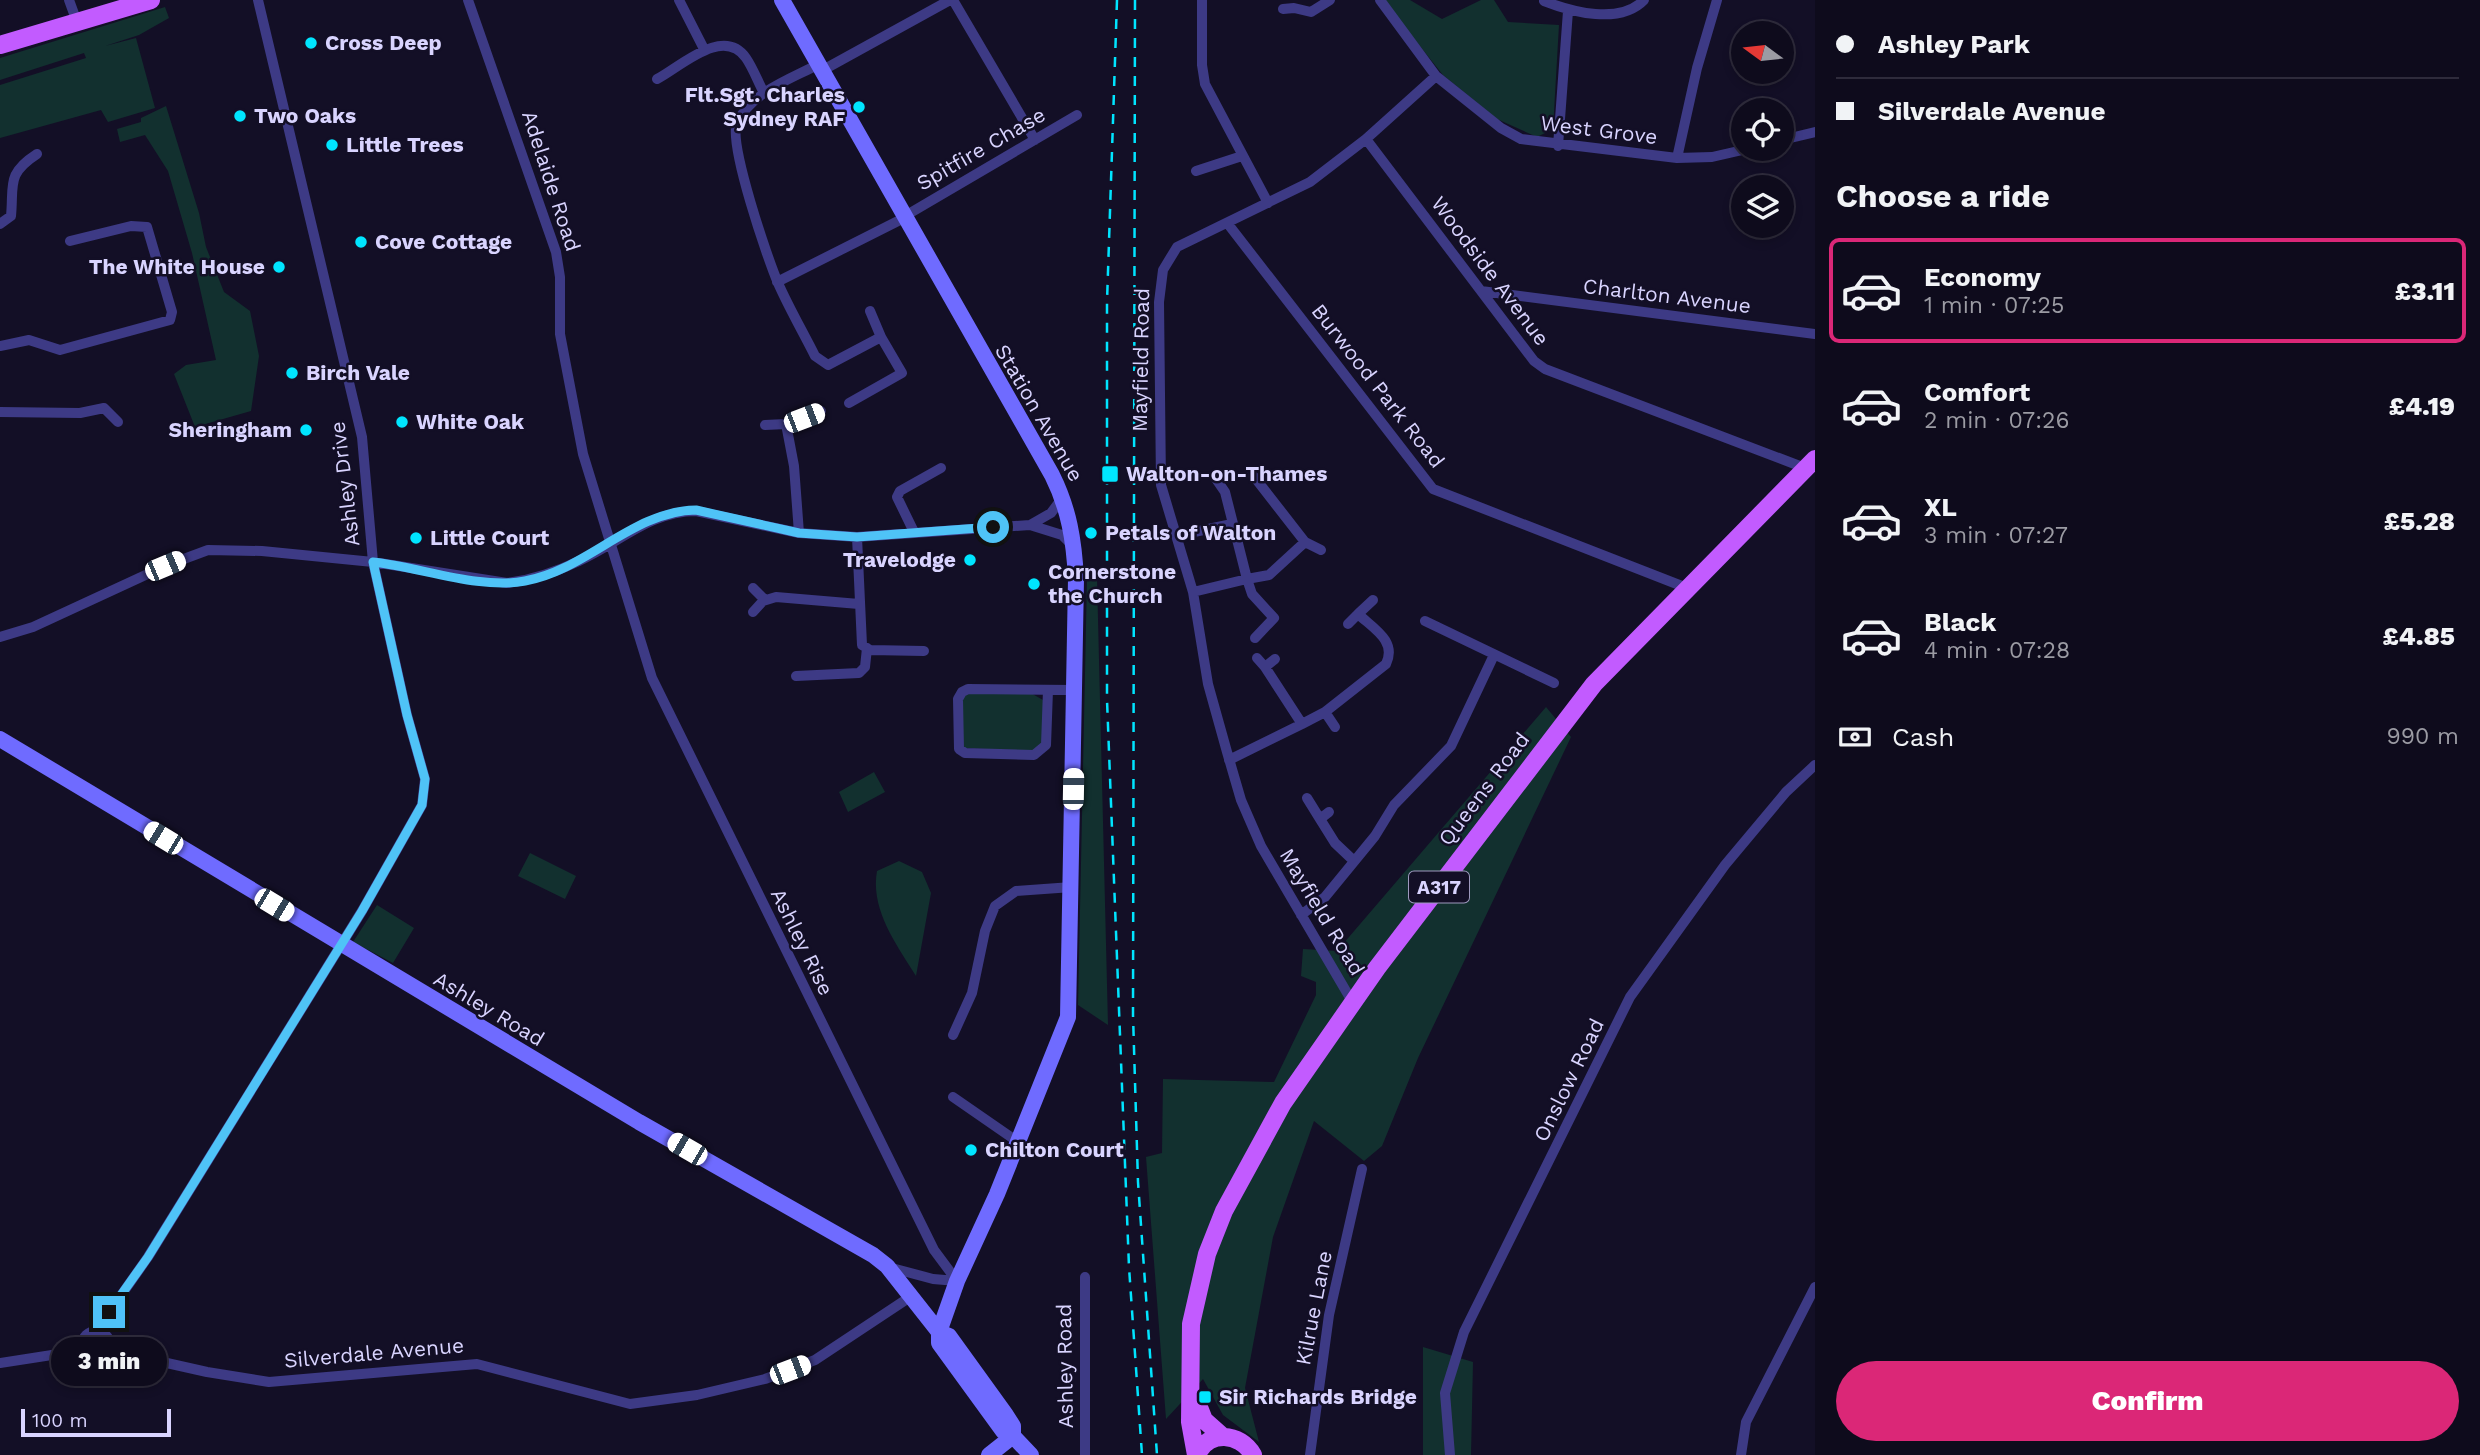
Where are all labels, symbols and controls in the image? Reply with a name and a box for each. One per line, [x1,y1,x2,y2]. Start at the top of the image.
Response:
north arrow [1731,21,1794,84]
map controls [1731,21,1794,238]
text: Ashley Park [1878,29,2030,59]
place label: Cross Deep [325,30,442,55]
marker: Cross Deep [303,35,319,51]
place label: Flt.Sgt. Charles Sydney RAF [685,82,845,131]
text: Silverdale Avenue [1878,96,2106,126]
button: locate [1731,98,1794,161]
marker: Flt.Sgt. Charles Sydney RAF [851,99,867,115]
street label: Spitfire Chase [912,102,1049,195]
place label: Two Oaks [254,103,356,128]
street label: Adelaide Road [517,107,586,254]
marker: Two Oaks [232,108,248,124]
street label: West Grove [1539,110,1659,149]
place label: Little Trees [346,132,464,157]
marker: Little Trees [324,137,340,153]
button: layers [1731,175,1794,238]
text: Choose a ride [1836,177,2050,215]
street label: Woodside Avenue [1426,191,1555,350]
place label: Cove Cottage [375,229,512,254]
marker: Cove Cottage [353,234,369,250]
place label: The White House [89,254,265,279]
marker: The White House [271,259,287,275]
icon: car [1840,259,1903,322]
text: Economy [1924,262,2041,292]
street label: Charlton Avenue [1582,273,1752,318]
text: £3.11 [2395,276,2455,306]
street label: Mayfield Road [1127,288,1154,432]
text: 1 min · 07:25 [1924,292,2064,319]
street label: Burwood Park Road [1307,299,1450,473]
street label: Station Avenue [990,340,1089,486]
place label: Birch Vale [306,360,410,385]
marker: Birch Vale [284,365,300,381]
icon: car [1840,374,1903,437]
text: Comfort [1924,377,2030,407]
text: £4.19 [2389,391,2455,421]
car [781,401,828,435]
text: 2 min · 07:26 [1924,407,2069,434]
place label: White Oak [416,409,525,434]
marker: White Oak [394,414,410,430]
place label: Sheringham [168,417,292,442]
street label: Ashley Drive [324,420,365,548]
marker: Sheringham [298,422,314,438]
place label: Walton-on-Thames [1126,461,1327,486]
marker: Walton-on-Thames [1100,464,1120,484]
icon: car [1840,489,1903,552]
text: XL [1924,492,1957,522]
text: £5.28 [2384,506,2455,536]
route start [977,511,1009,543]
place label: Petals of Walton [1105,520,1276,545]
text: 3 min · 07:27 [1924,522,2068,549]
place label: Little Court [430,525,549,550]
marker: Petals of Walton [1083,525,1099,541]
marker: Little Court [408,530,424,546]
place label: Travelodge [843,547,956,572]
car [142,548,189,584]
marker: Travelodge [962,552,978,568]
place label: Cornerstone the Church [1048,559,1176,608]
marker: Cornerstone the Church [1026,576,1042,592]
icon: car [1840,604,1903,667]
text: Black [1924,607,1996,637]
text: £4.85 [2382,621,2455,651]
text: 4 min · 07:28 [1924,637,2070,664]
icon: cash [1836,718,1874,756]
text: Cash [1892,722,1954,752]
text: 990 m [2387,723,2459,750]
street label: Queens Road [1433,727,1534,850]
car [1063,768,1084,810]
car [140,818,187,858]
street label: Mayfield Road [1275,844,1370,980]
road number: A317 [1409,872,1469,902]
street label: Ashley Rise [766,884,839,999]
car [251,885,298,925]
street label: Ashley Road [429,966,549,1051]
street label: Onslow Road [1528,1014,1609,1145]
car [664,1129,711,1169]
place label: Chilton Court [985,1137,1124,1162]
marker: Chilton Court [963,1142,979,1158]
street label: Kilrue Lane [1290,1249,1337,1367]
route end [93,1296,125,1328]
street label: Ashley Road [1051,1304,1078,1429]
street label: Silverdale Avenue [283,1332,465,1373]
callout: 3 min [51,1336,167,1386]
text: 3 min [78,1348,140,1375]
car [767,1353,814,1387]
button: Confirm [1836,1361,2459,1441]
place label: Sir Richards Bridge [1219,1384,1417,1409]
marker: Sir Richards Bridge [1197,1389,1213,1405]
scale bar [21,1406,172,1438]
text: 100 m [32,1409,88,1432]

